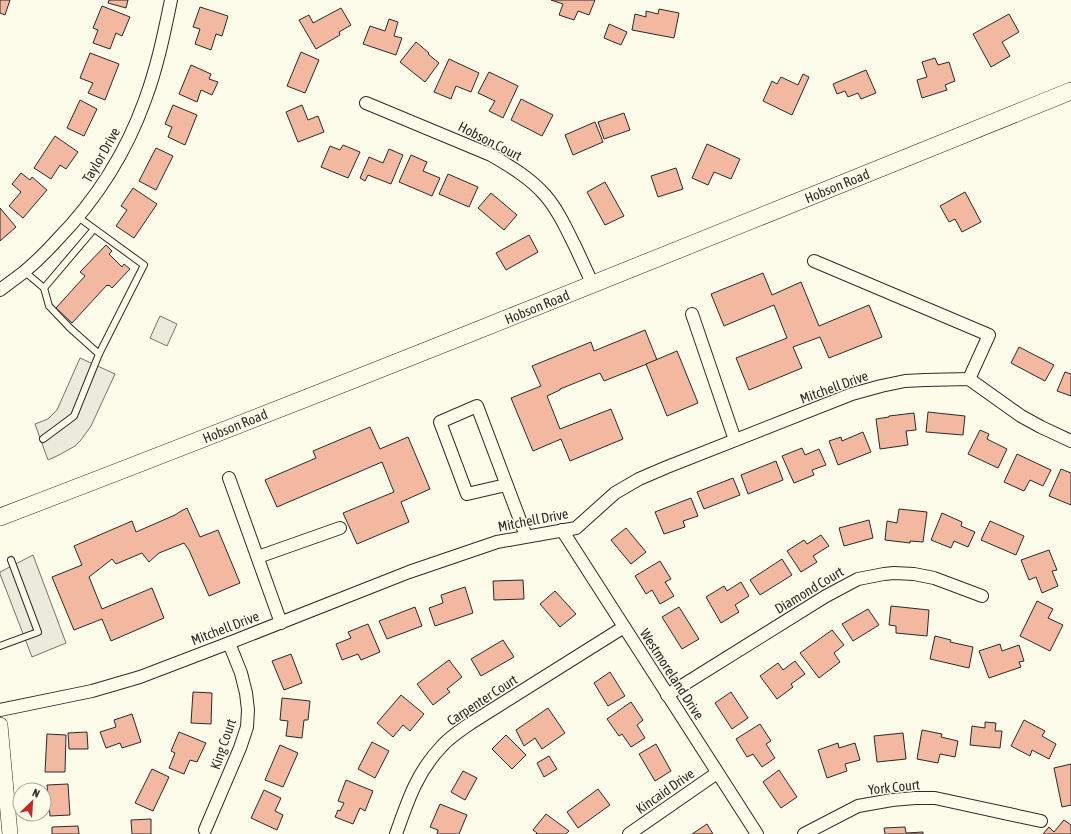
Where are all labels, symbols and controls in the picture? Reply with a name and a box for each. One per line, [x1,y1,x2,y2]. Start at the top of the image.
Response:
street label: Hobson Court [456,118,524,164]
street label: Taylor Drive [79,125,123,185]
street label: Hobson Road [802,166,872,206]
street label: Hobson Road [502,287,572,327]
street label: Mitchell Drive [798,367,870,407]
street label: Hobson Road [200,406,270,446]
street label: Mitchell Drive [496,505,570,535]
street label: Diamond Court [772,563,846,617]
street label: Mitchell Drive [189,608,261,648]
street label: Westmoreland Drive [637,626,707,722]
street label: Carpenter Court [444,671,520,729]
street label: King Court [207,717,239,771]
street label: Kincaid Drive [633,765,697,817]
street label: York Court [867,776,921,798]
north arrow [12,782,52,822]
text: N [31,786,42,800]

